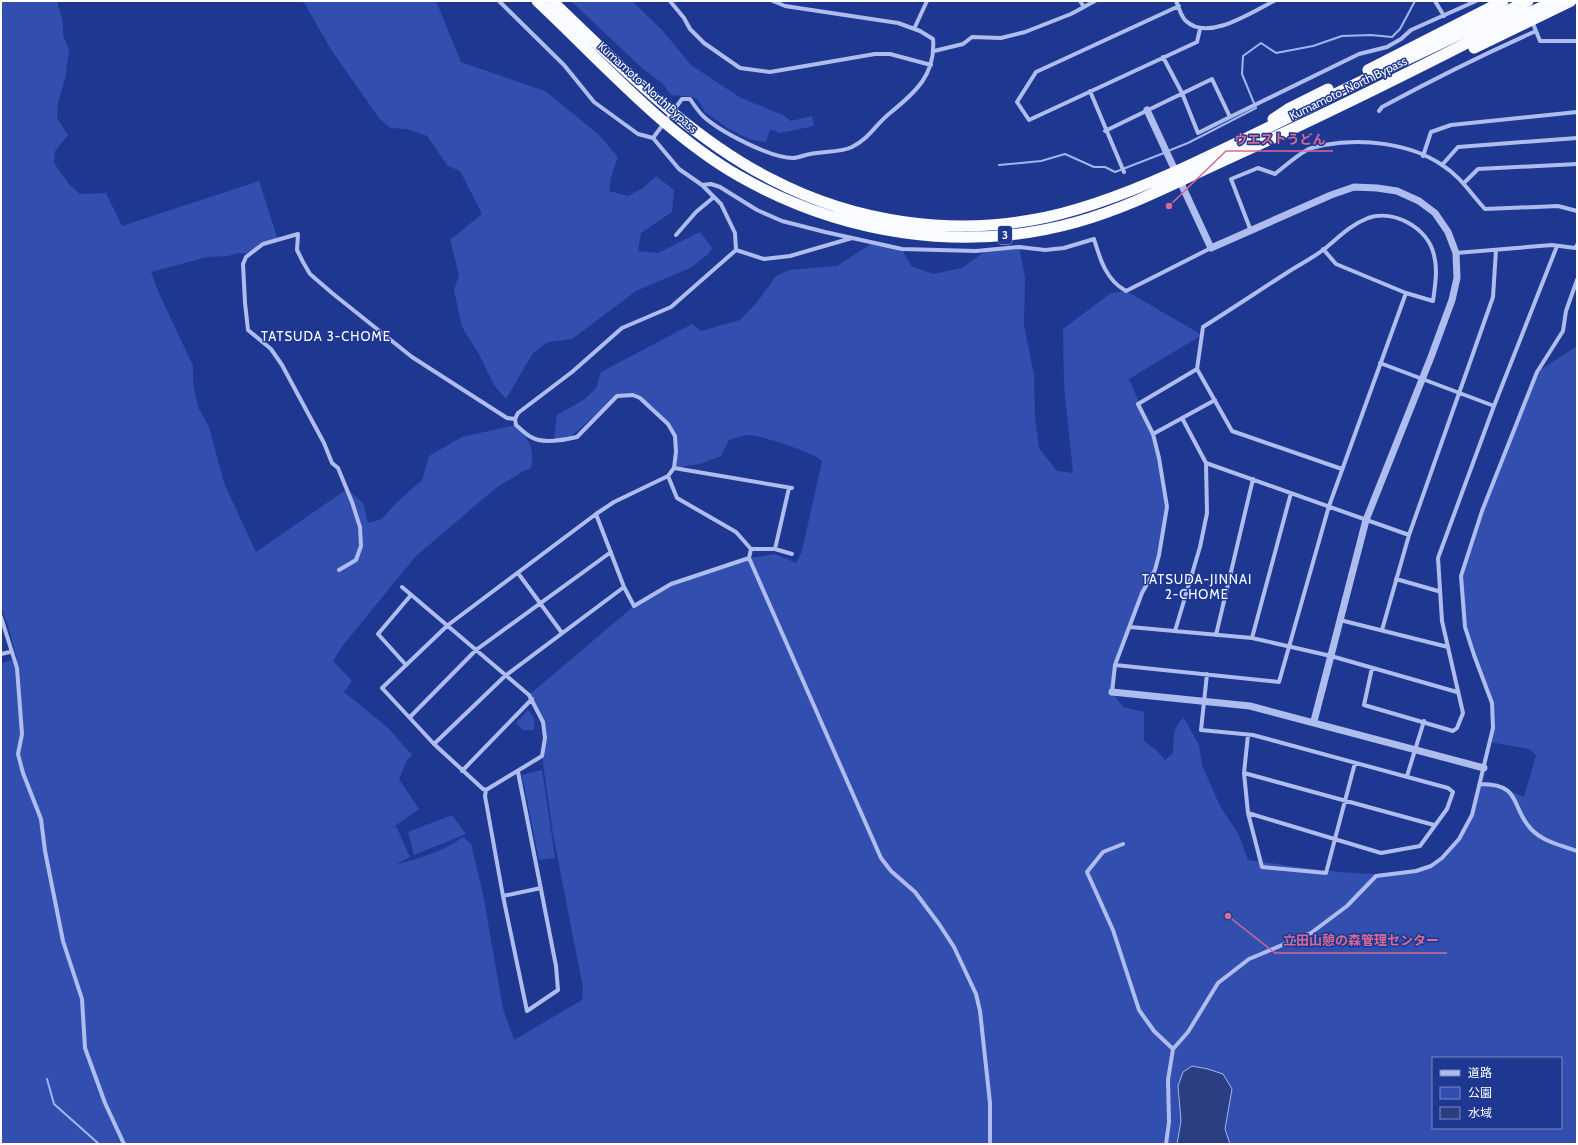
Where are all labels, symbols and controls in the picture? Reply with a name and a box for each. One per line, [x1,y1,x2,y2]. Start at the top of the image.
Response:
street label: Kumamoto-North Bypass [595,38,701,136]
street label: Kumamoto-North Bypass [1287,53,1409,123]
callout: ウエストうどん [1226,126,1333,151]
text: ウエストうどん [1234,131,1326,147]
road number: 3 [998,226,1012,244]
district label: TATSUDA 3-CHOME [261,328,391,344]
district label: TATSUDA-JINNAI 2-CHOME [1142,571,1252,602]
callout: 立田山憩の森管理センター [1275,928,1447,953]
text: 立田山憩の森管理センター [1283,932,1439,948]
legend [1432,1057,1562,1129]
text: 道路 [1468,1065,1492,1080]
text: 公園 [1468,1085,1492,1100]
text: 水域 [1468,1105,1492,1120]

